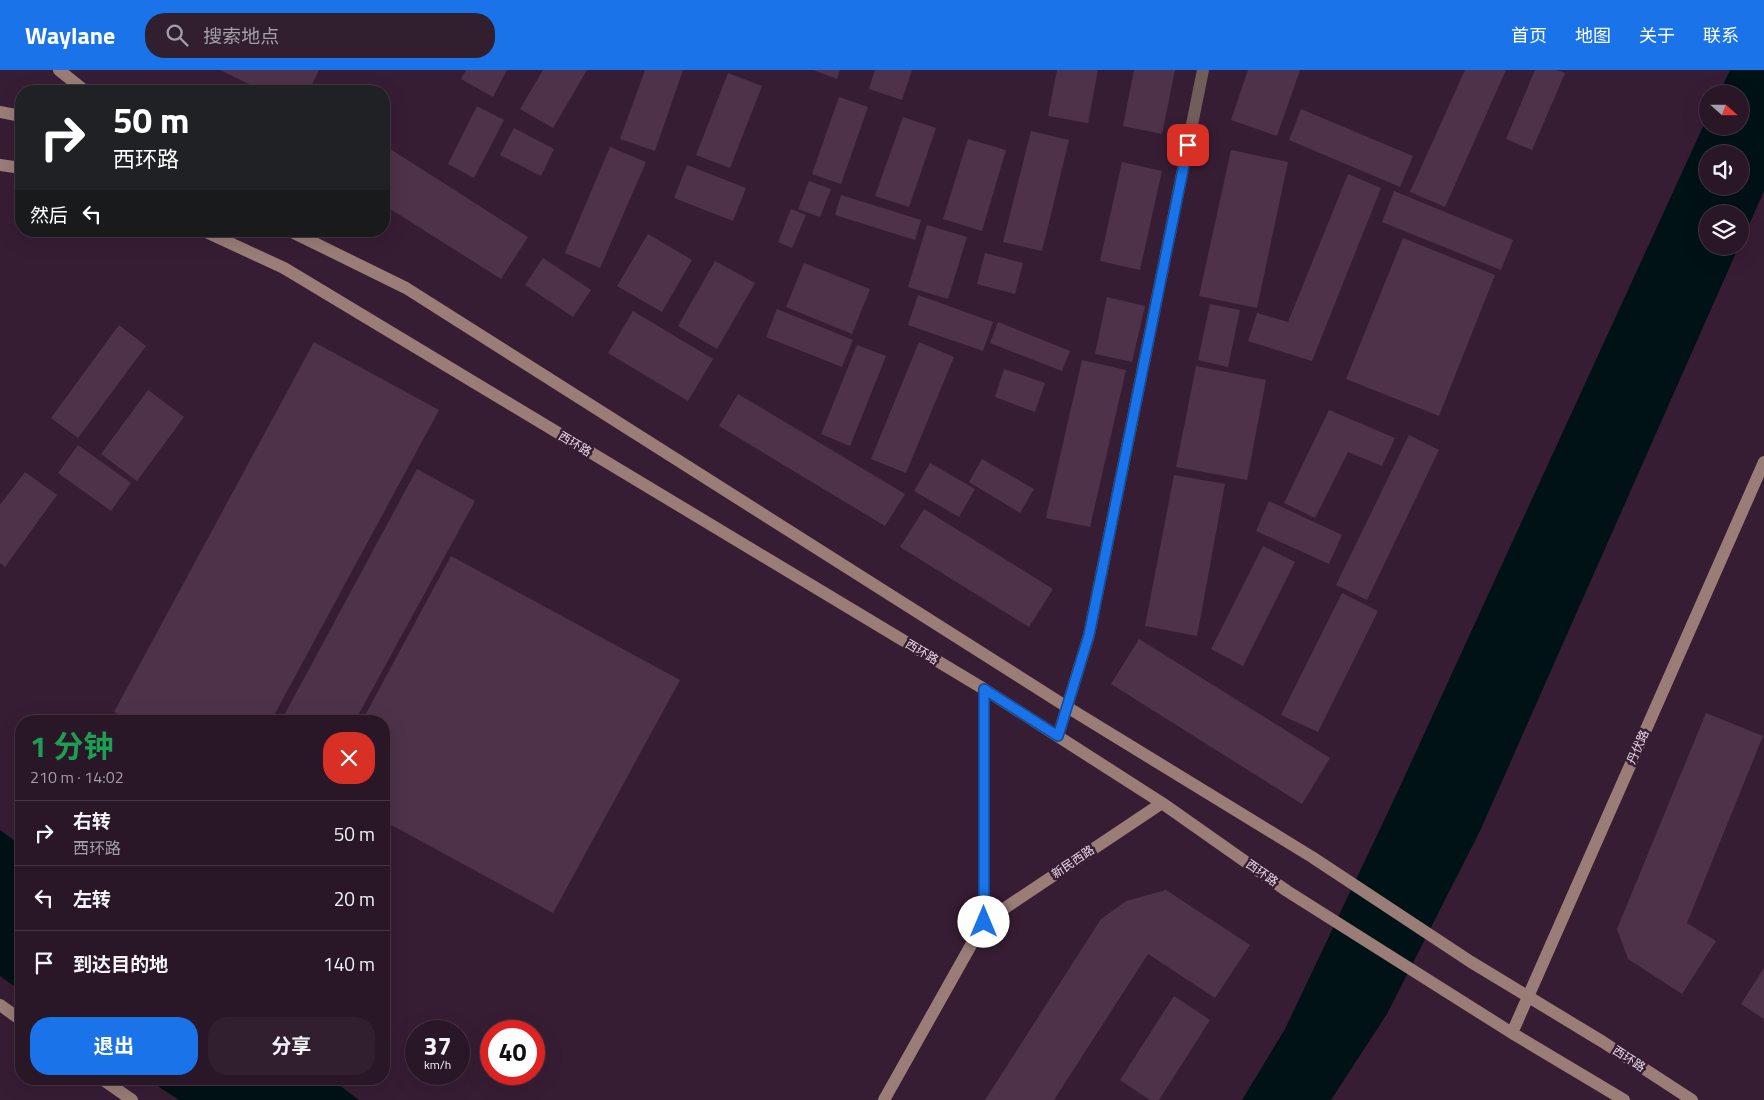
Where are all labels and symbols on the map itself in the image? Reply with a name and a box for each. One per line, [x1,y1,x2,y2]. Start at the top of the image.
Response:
north arrow [1699,85,1749,135]
pin [1167,124,1209,166]
street label: 西环路 [555,426,596,461]
street label: 西环路 [902,634,943,669]
street label: 丹伏路 [1622,726,1654,767]
street label: 新民西路 [1048,840,1098,883]
street label: 西环路 [1242,854,1282,891]
position arrow [957,895,1009,947]
speed limit sign: 40 [480,1020,545,1085]
street label: 西环路 [1609,1041,1650,1076]

